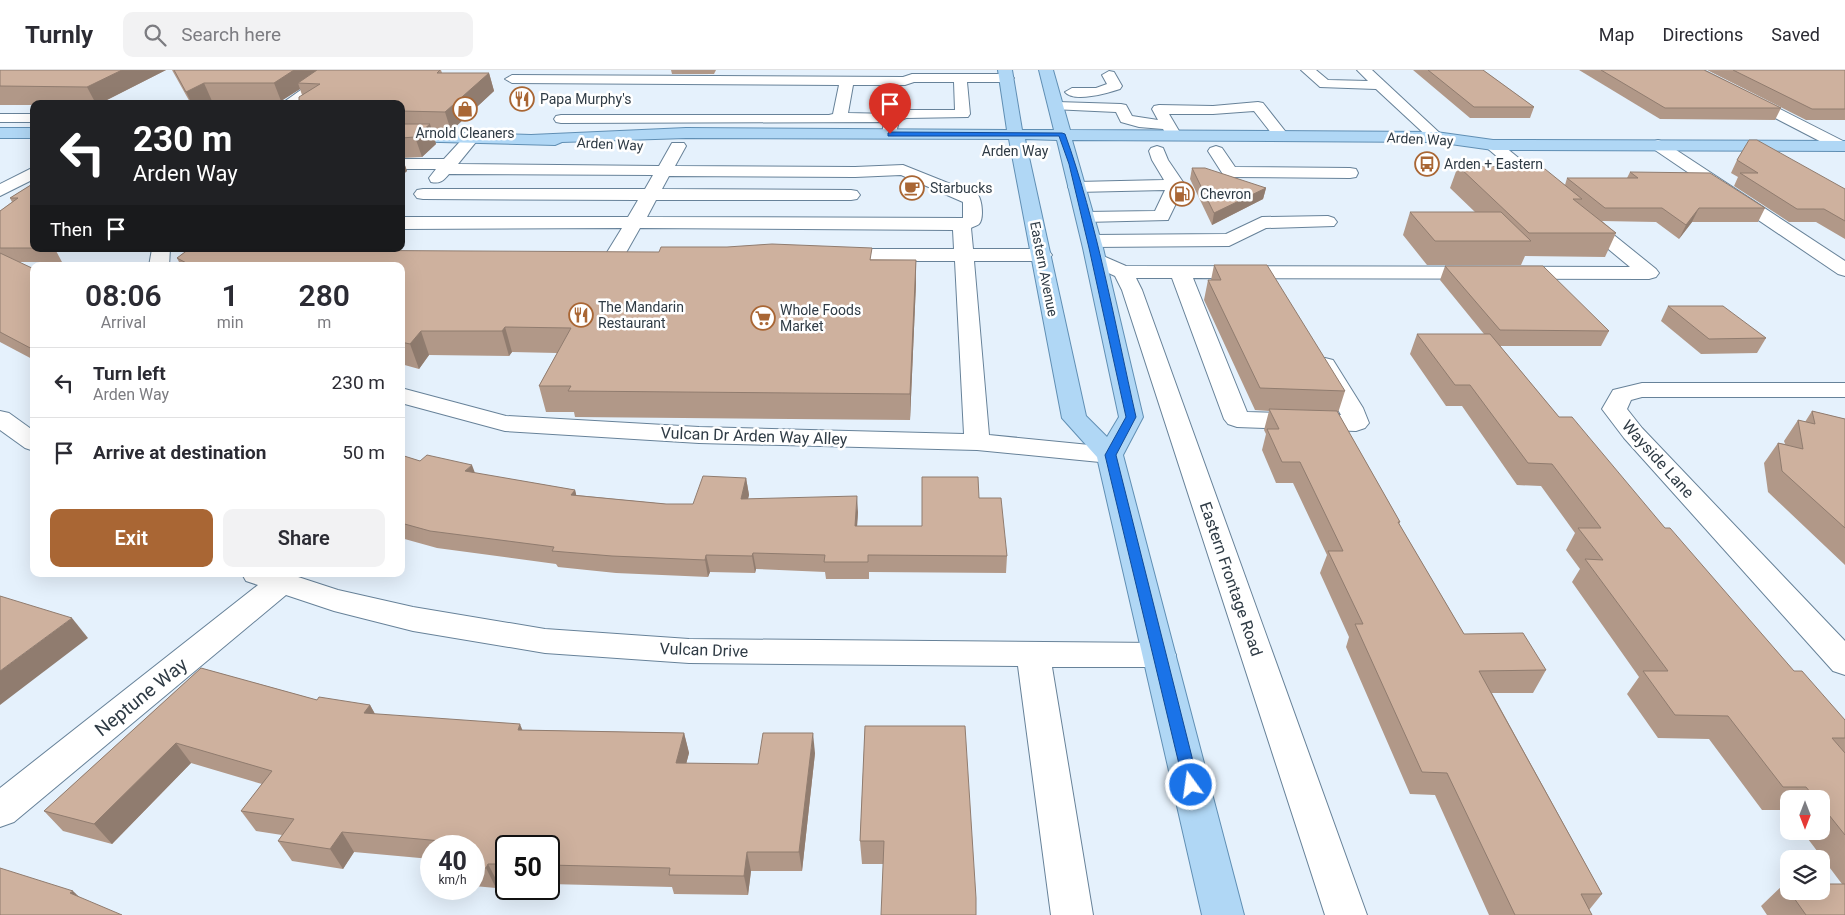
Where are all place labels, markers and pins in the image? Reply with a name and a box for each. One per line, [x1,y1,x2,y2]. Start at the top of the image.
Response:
pin [869,83,911,134]
restaurant icon: Papa Murphy's [509,86,535,112]
place label: Papa Murphy's [540,91,631,107]
shop icon: Arnold Cleaners [452,96,478,122]
place label: Arnold Cleaners [415,125,515,141]
bus stop icon: Arden + Eastern [1414,151,1440,177]
place label: Arden + Eastern [1444,156,1543,172]
cafe icon: Starbucks [899,175,925,201]
place label: Starbucks [930,180,992,196]
fuel station icon: Chevron [1169,181,1195,207]
place label: Chevron [1200,186,1251,202]
place label: The Mandarin Restaurant [598,299,684,331]
restaurant icon: The Mandarin Restaurant [568,302,594,328]
place label: Whole Foods Market [780,302,861,334]
supermarket icon: Whole Foods Market [750,305,776,331]

